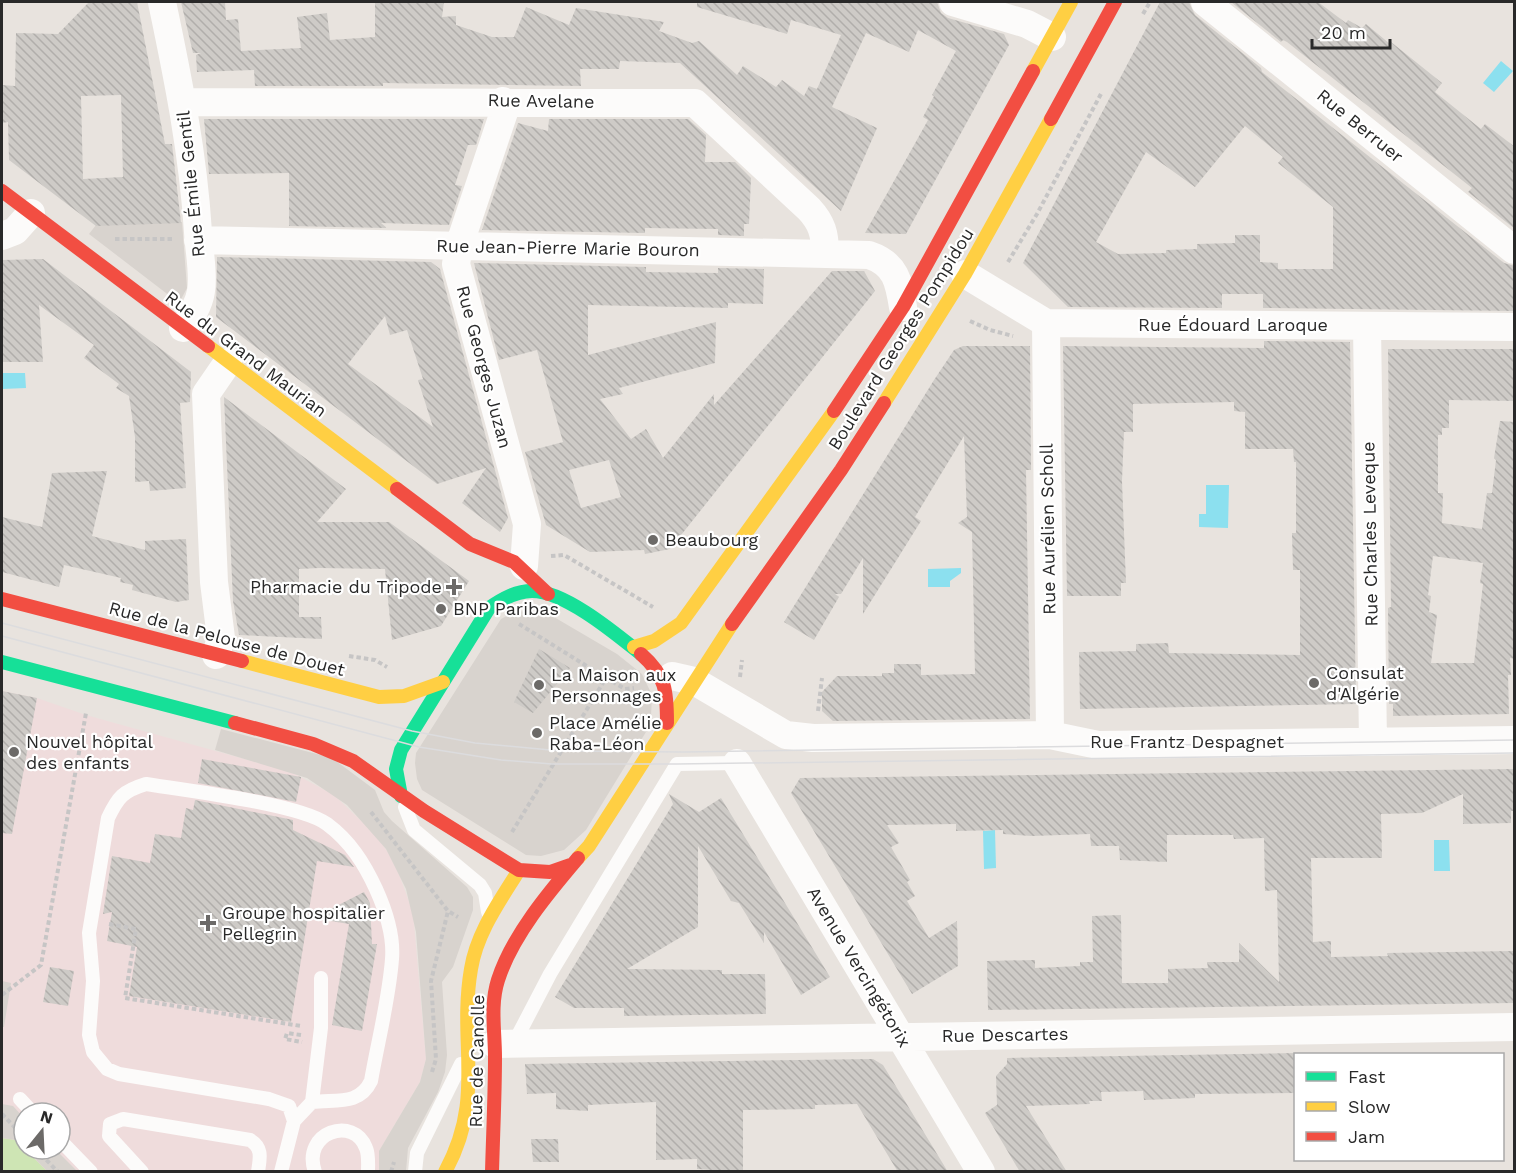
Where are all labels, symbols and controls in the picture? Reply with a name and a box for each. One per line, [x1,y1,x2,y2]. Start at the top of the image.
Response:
scale bar [1312,12,1390,50]
text: 20 m [1321,22,1366,43]
street label: Rue Berruer [1313,84,1408,167]
street label: Rue Avelane [487,89,595,112]
street label: Rue Émile Gentil [172,109,209,258]
street label: Boulevard Georges Pompidou [823,224,978,454]
street label: Rue Jean-Pierre Marie Bouron [436,235,700,260]
street label: Rue Georges Juzan [453,283,516,451]
street label: Rue du Grand Maurian [161,286,331,421]
street label: Rue Édouard Laroque [1138,314,1328,335]
street label: Rue Charles Leveque [1357,441,1382,627]
street label: Rue Aurélien Scholl [1035,443,1059,615]
place label: Beaubourg [665,529,759,550]
marker: Beaubourg [646,533,660,547]
place label: Pharmacie du Tripode [250,576,442,597]
marker: Pharmacie du Tripode [447,580,461,594]
street label: Rue de la Pelouse de Douet [107,597,348,680]
place label: BNP Paribas [453,598,559,619]
marker: BNP Paribas [434,602,448,616]
place label: Consulat d'Algérie [1326,662,1404,704]
place label: La Maison aux Personnages [551,664,676,706]
marker: Consulat d'Algérie [1307,676,1321,690]
marker: La Maison aux Personnages [532,678,546,692]
place label: Place Amélie Raba-Léon [549,712,662,754]
marker: Place Amélie Raba-Léon [530,726,544,740]
place label: Nouvel hôpital des enfants [26,731,153,773]
street label: Rue Frantz Despagnet [1090,731,1284,752]
marker: Nouvel hôpital des enfants [7,745,21,759]
street label: Avenue Vercingétorix [803,883,916,1051]
place label: Groupe hospitalier Pellegrin [222,902,385,944]
marker: Groupe hospitalier Pellegrin [199,914,217,932]
street label: Rue de Canolle [465,994,488,1128]
street label: Rue Descartes [941,1023,1069,1046]
legend [1294,1053,1504,1161]
text: Fast [1348,1066,1386,1087]
text: Slow [1348,1096,1391,1117]
north arrow [12,1101,72,1161]
text: N [38,1106,55,1128]
text: Jam [1348,1126,1385,1147]

